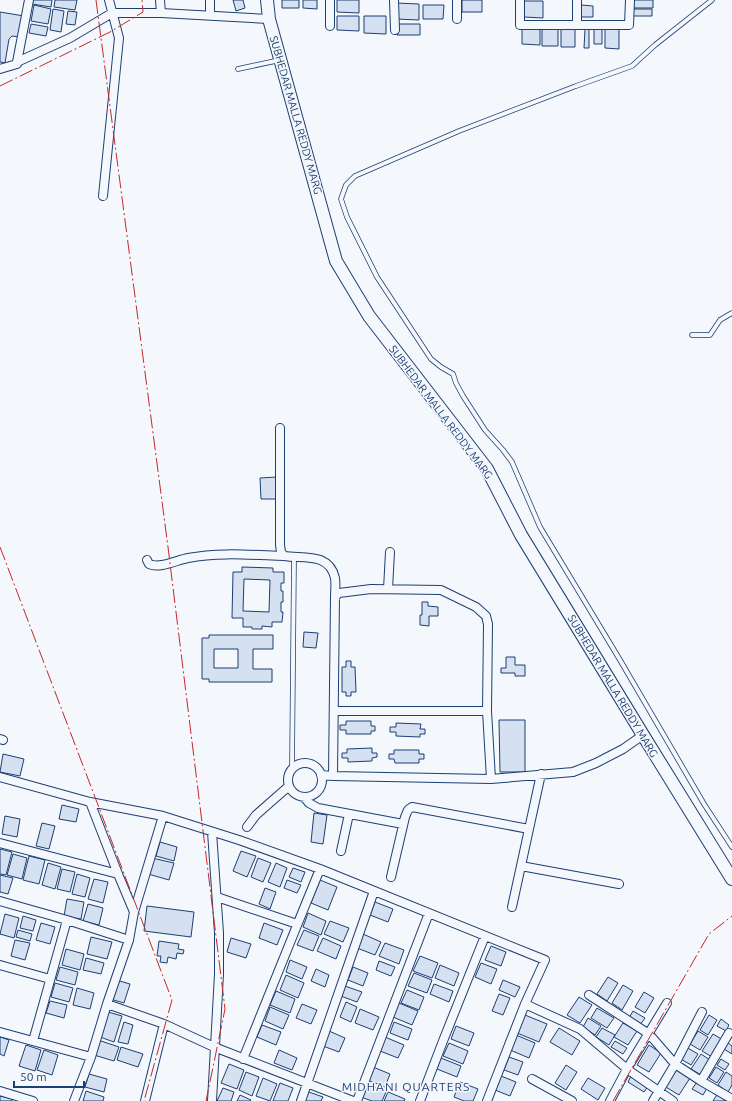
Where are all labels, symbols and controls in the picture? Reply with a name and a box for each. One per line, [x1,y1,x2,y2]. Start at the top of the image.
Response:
street label: SUBHEDAR MALLA REDDY MARG [268,34,324,196]
street label: SUBHEDAR MALLA REDDY MARG [387,343,495,481]
street label: SUBHEDAR MALLA REDDY MARG [566,613,660,759]
scale bar [14,1063,84,1089]
text: 50 m [20,1070,47,1083]
district label: MIDHANI QUARTERS [342,1080,470,1093]

